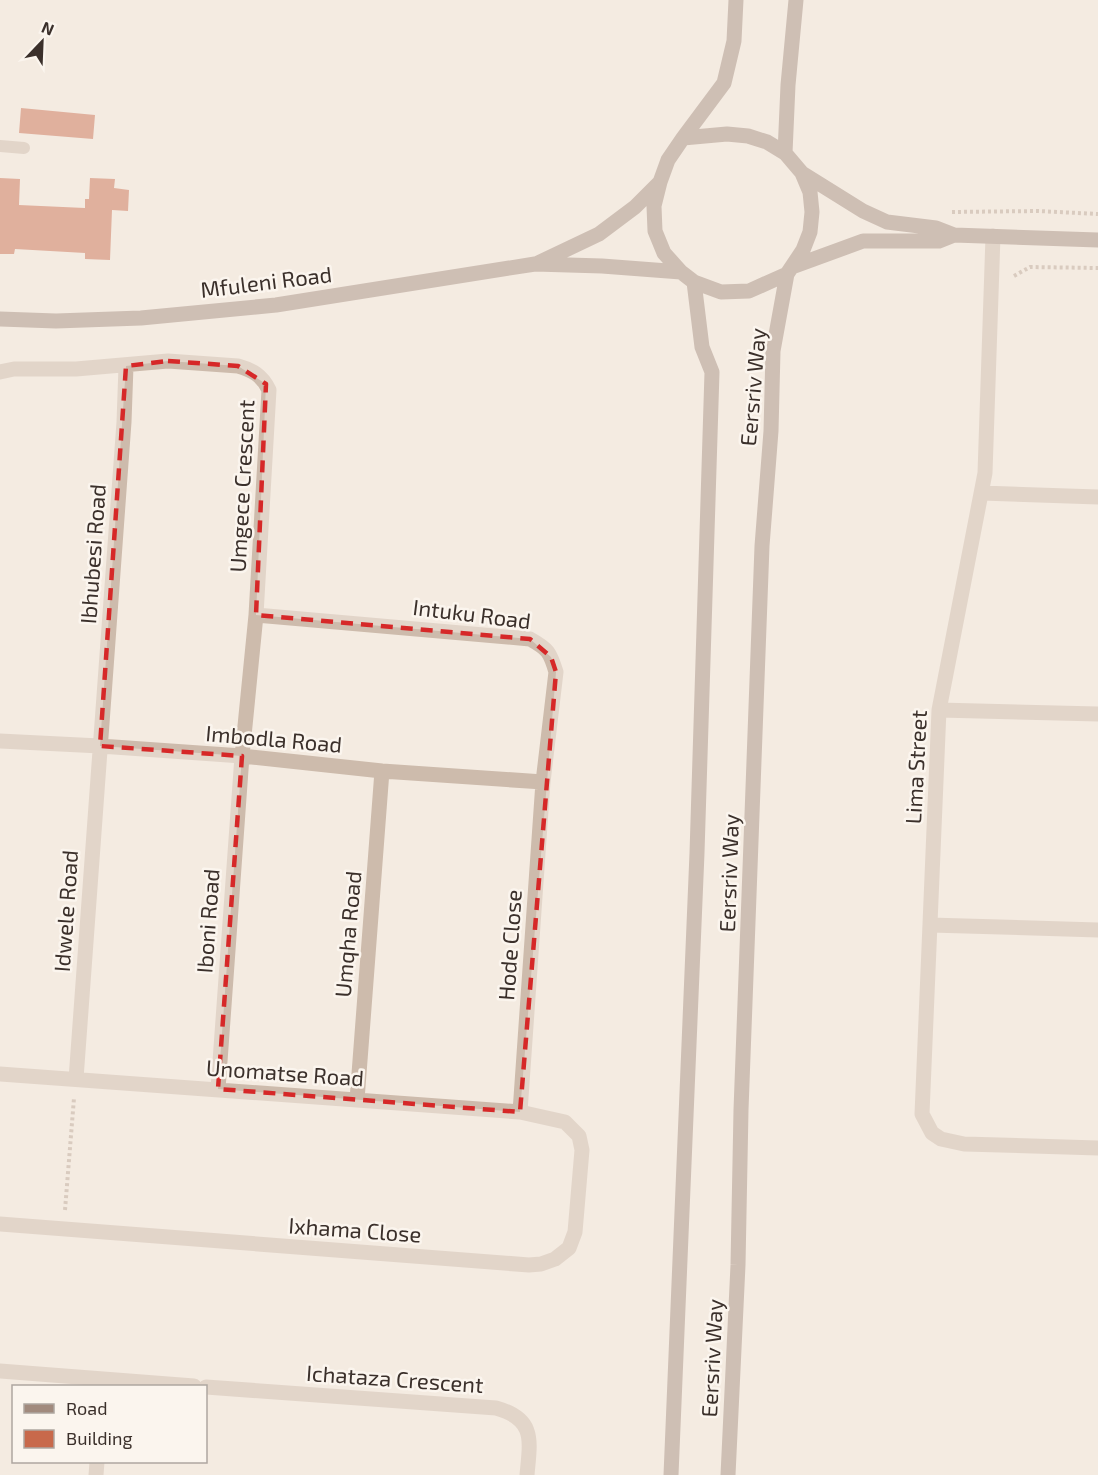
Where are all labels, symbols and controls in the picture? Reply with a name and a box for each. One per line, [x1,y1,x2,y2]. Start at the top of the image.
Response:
north arrow [12,12,72,72]
text: N [39,17,57,39]
street label: Mfuleni Road [199,260,333,302]
street label: Eersriv Way [734,326,770,447]
street label: Umgece Crescent [223,399,259,573]
street label: Ibhubesi Road [74,483,110,625]
street label: Intuku Road [411,593,533,633]
street label: Lima Street [899,709,931,825]
street label: Imbodla Road [205,719,343,757]
street label: Eersriv Way [713,813,743,933]
street label: Idwele Road [48,849,82,973]
street label: Iboni Road [190,868,224,974]
street label: Umqha Road [329,870,365,998]
street label: Hode Close [492,889,526,1001]
street label: Unomatse Road [205,1054,365,1090]
street label: Ixhama Close [288,1211,422,1247]
street label: Eersriv Way [695,1298,727,1418]
street label: Ichataza Crescent [305,1359,485,1397]
legend [12,1385,207,1463]
text: Road [66,1397,107,1419]
text: Building [66,1427,133,1449]

